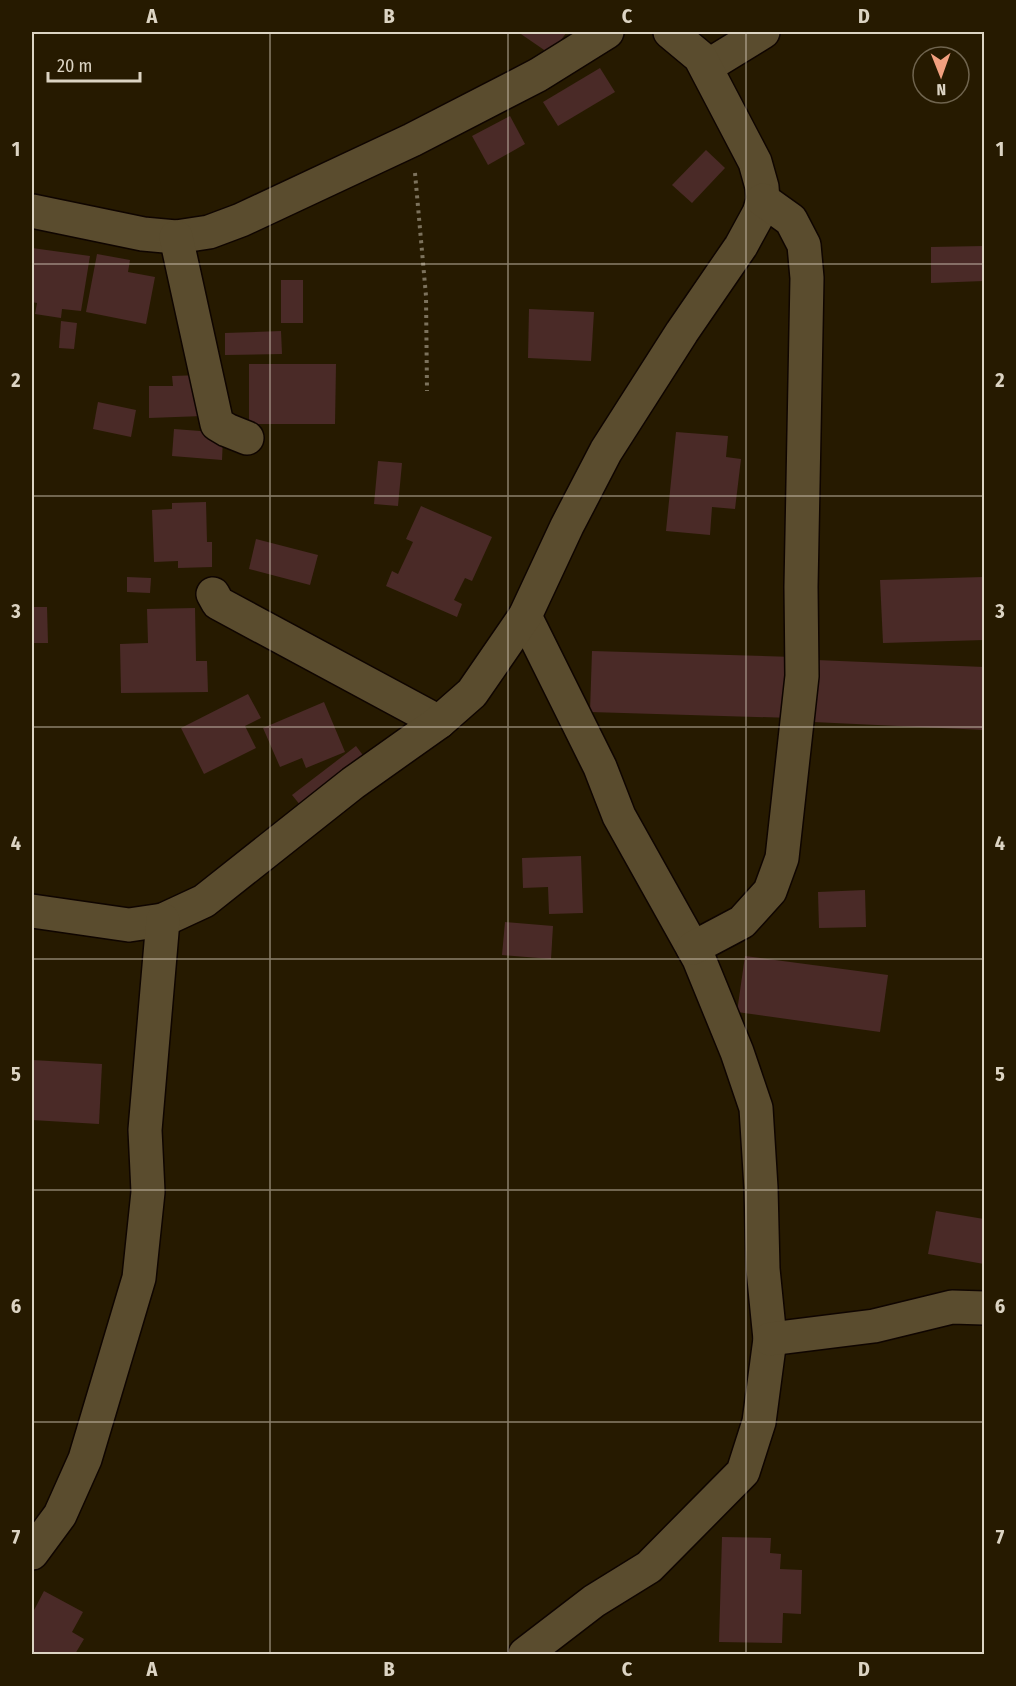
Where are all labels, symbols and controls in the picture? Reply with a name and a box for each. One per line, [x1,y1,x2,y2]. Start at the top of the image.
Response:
text: A [146,4,159,28]
text: B [383,4,395,28]
text: C [622,4,633,28]
text: D [858,4,870,28]
scale bar [48,45,140,83]
north arrow [911,45,971,105]
text: 20 m [57,55,92,77]
text: N [936,80,946,99]
text: 1 [12,137,20,161]
text: 1 [996,137,1004,161]
text: 2 [10,368,21,392]
text: 2 [994,368,1005,392]
text: 3 [10,599,21,623]
text: 3 [994,599,1005,623]
text: 4 [11,831,21,855]
text: 4 [995,831,1005,855]
text: 5 [11,1062,21,1086]
text: 5 [995,1062,1005,1086]
text: 6 [11,1294,21,1318]
text: 6 [995,1294,1005,1318]
text: 7 [12,1525,21,1549]
text: 7 [996,1525,1005,1549]
text: A [146,1657,159,1681]
text: B [383,1657,395,1681]
text: C [622,1657,633,1681]
text: D [858,1657,870,1681]

